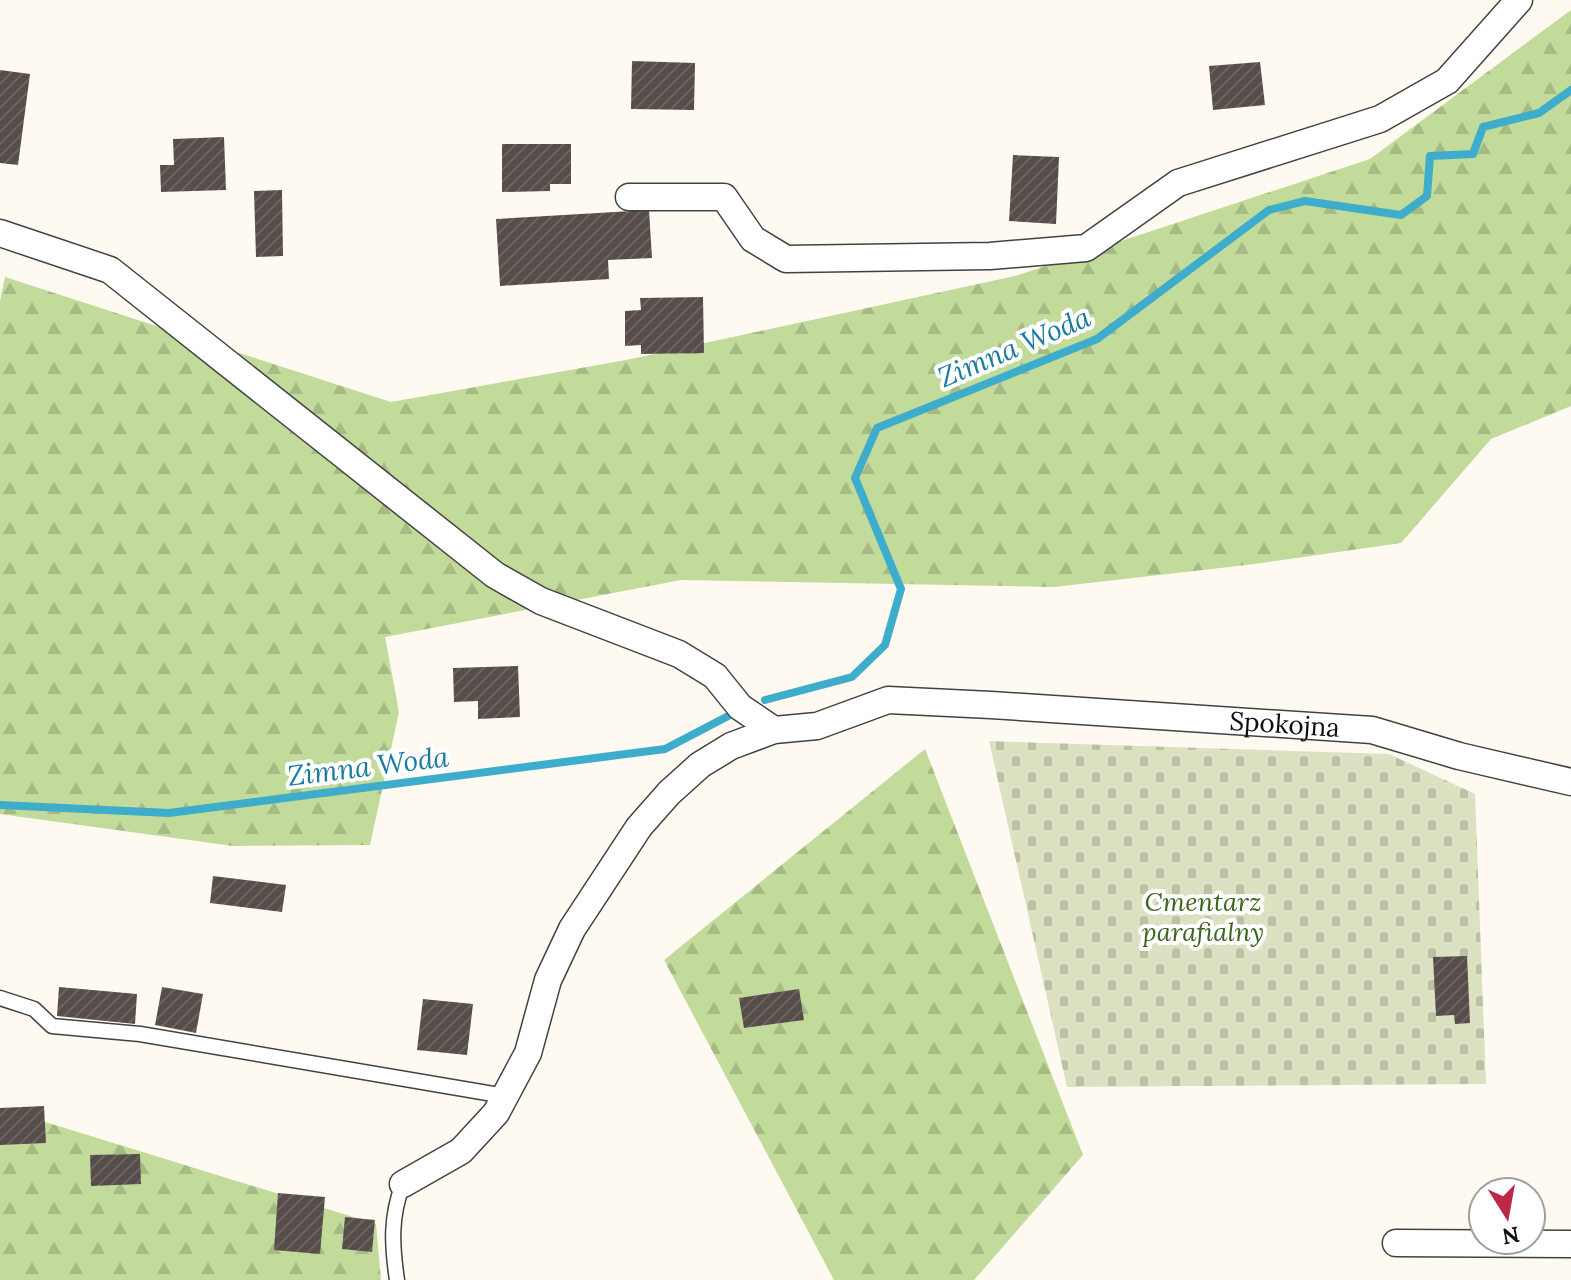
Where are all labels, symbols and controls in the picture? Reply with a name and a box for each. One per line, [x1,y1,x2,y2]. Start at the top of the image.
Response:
water label: Zimna Woda [932,299,1096,395]
street label: Spokojna [1229,704,1341,744]
water label: Zimna Woda [285,738,451,794]
park label: Cmentarz parafialny [1142,885,1264,948]
north arrow [1467,1176,1547,1256]
text: N [1500,1220,1522,1251]

